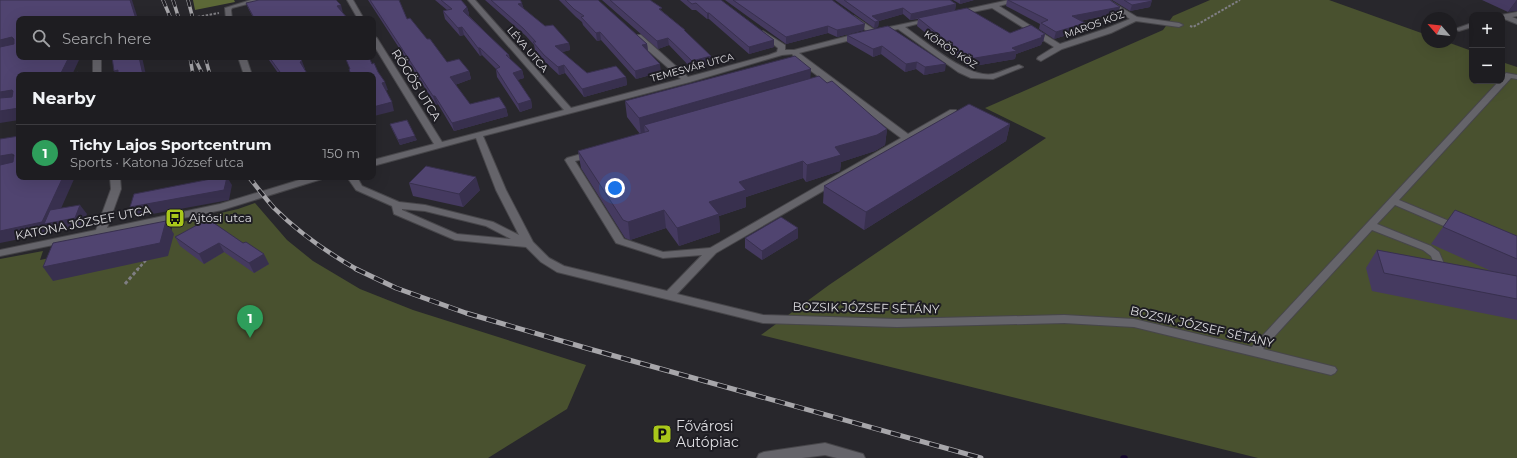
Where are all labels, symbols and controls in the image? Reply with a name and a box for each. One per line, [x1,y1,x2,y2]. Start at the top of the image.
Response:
street label: MAROS KÖZ [1063,7,1126,41]
north arrow [1421,12,1457,48]
map controls [1469,12,1505,84]
button: + [1469,12,1505,48]
search box [16,16,376,60]
street label: LÉVA UTCA [504,24,552,75]
icon: search [30,27,52,49]
street label: KÖRÖS KÖZ [922,27,980,72]
text: Search here [62,29,151,48]
street label: RÖGÖS UTCA [388,46,445,124]
button: − [1469,48,1505,84]
street label: TEMESVÁR UTCA [649,50,736,85]
text: Nearby [32,88,96,108]
text: Tichy Lajos Sportcentrum [70,135,271,154]
text: 1 [42,145,48,161]
text: 150 m [322,145,360,161]
text: Sports · Katona József utca [70,154,244,170]
your location [605,178,625,198]
street label: KATONA JÓZSEF UTCA [14,202,152,243]
bus stop icon: Ajtósi utca [164,207,186,229]
place label: Ajtósi utca [189,210,252,225]
street label: BOZSIK JÓZSEF SÉTÁNY [792,299,940,316]
street label: BOZSIK JÓZSEF SÉTÁNY [1129,303,1276,350]
pin: 1 [237,305,263,338]
place label: Fővárosi Autópiac [676,417,739,451]
parking icon: Fővárosi Autópiac [651,423,673,445]

